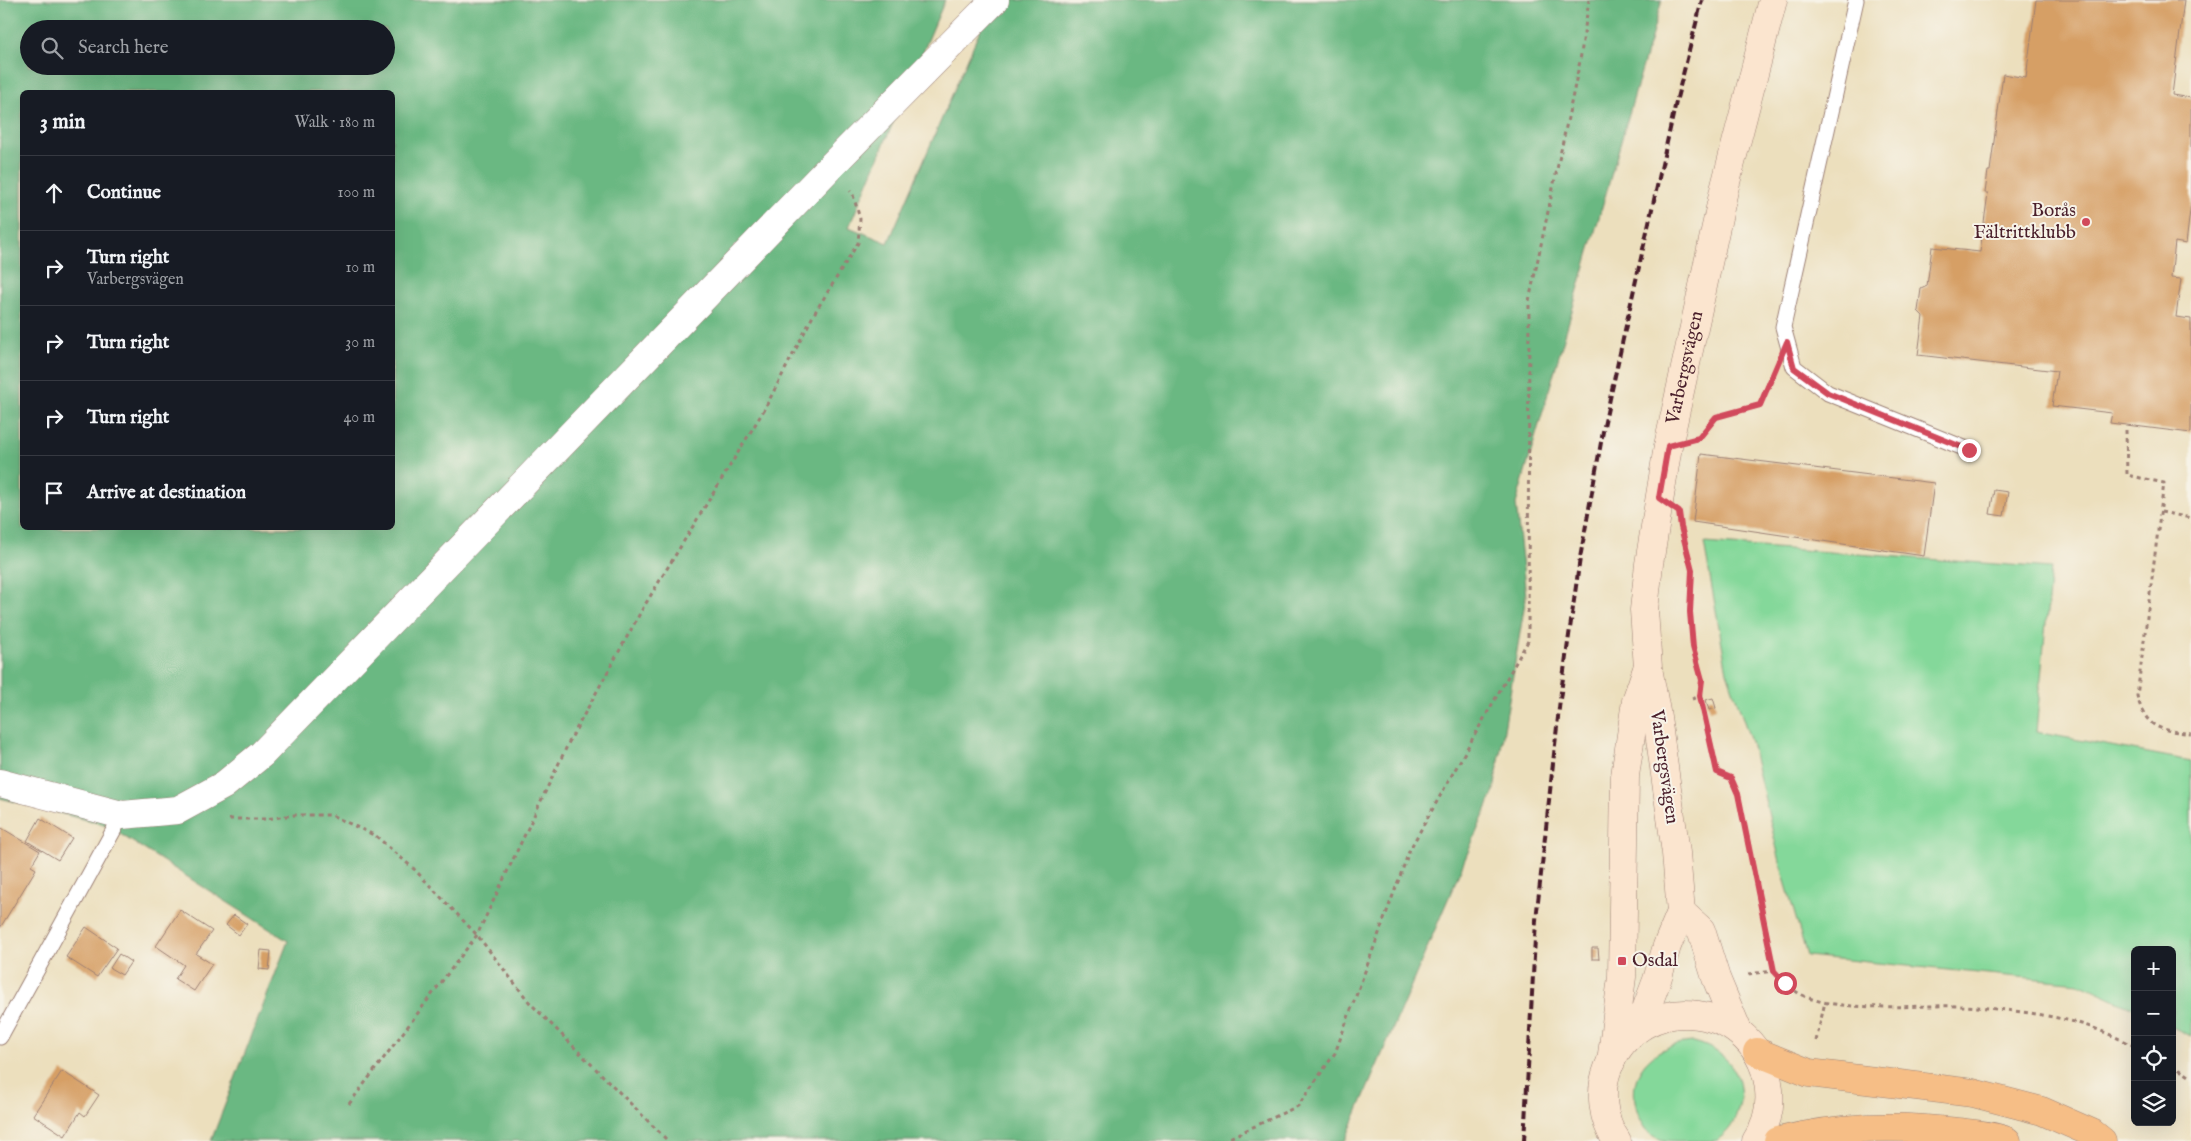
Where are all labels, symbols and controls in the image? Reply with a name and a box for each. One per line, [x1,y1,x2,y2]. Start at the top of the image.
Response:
search box [20,20,395,75]
icon: search [38,34,66,62]
text: Search here [78,36,169,60]
text: 3 min [40,109,85,136]
text: Walk · 180 m [294,113,375,133]
icon: ahead [40,179,68,207]
text: Continue [87,181,161,205]
text: 100 m [338,183,375,203]
place label: Borås Fältrittklubb [1974,199,2076,245]
marker: Borås Fältrittklubb [2080,216,2092,228]
text: Turn right [87,246,169,270]
icon: right [40,254,68,282]
text: 10 m [345,258,375,278]
text: Varbergsvägen [87,270,184,290]
street label: Varbergsvägen [1661,309,1709,427]
icon: right [40,329,68,357]
text: Turn right [87,331,169,355]
text: 30 m [345,333,375,353]
icon: right [40,404,68,432]
text: Turn right [87,406,169,430]
text: 40 m [343,408,375,428]
route end [1958,439,1981,462]
icon: arrive [40,479,68,507]
text: Arrive at destination [87,481,246,505]
street label: Varbergsvägen [1644,707,1684,826]
map controls [2131,946,2176,1126]
button: + [2131,946,2176,991]
place label: Osdal [1632,949,1679,973]
marker: Osdal [1616,955,1628,967]
route start [1774,972,1797,995]
button: − [2131,991,2176,1036]
button: locate [2131,1036,2176,1081]
button: layers [2131,1081,2176,1126]

